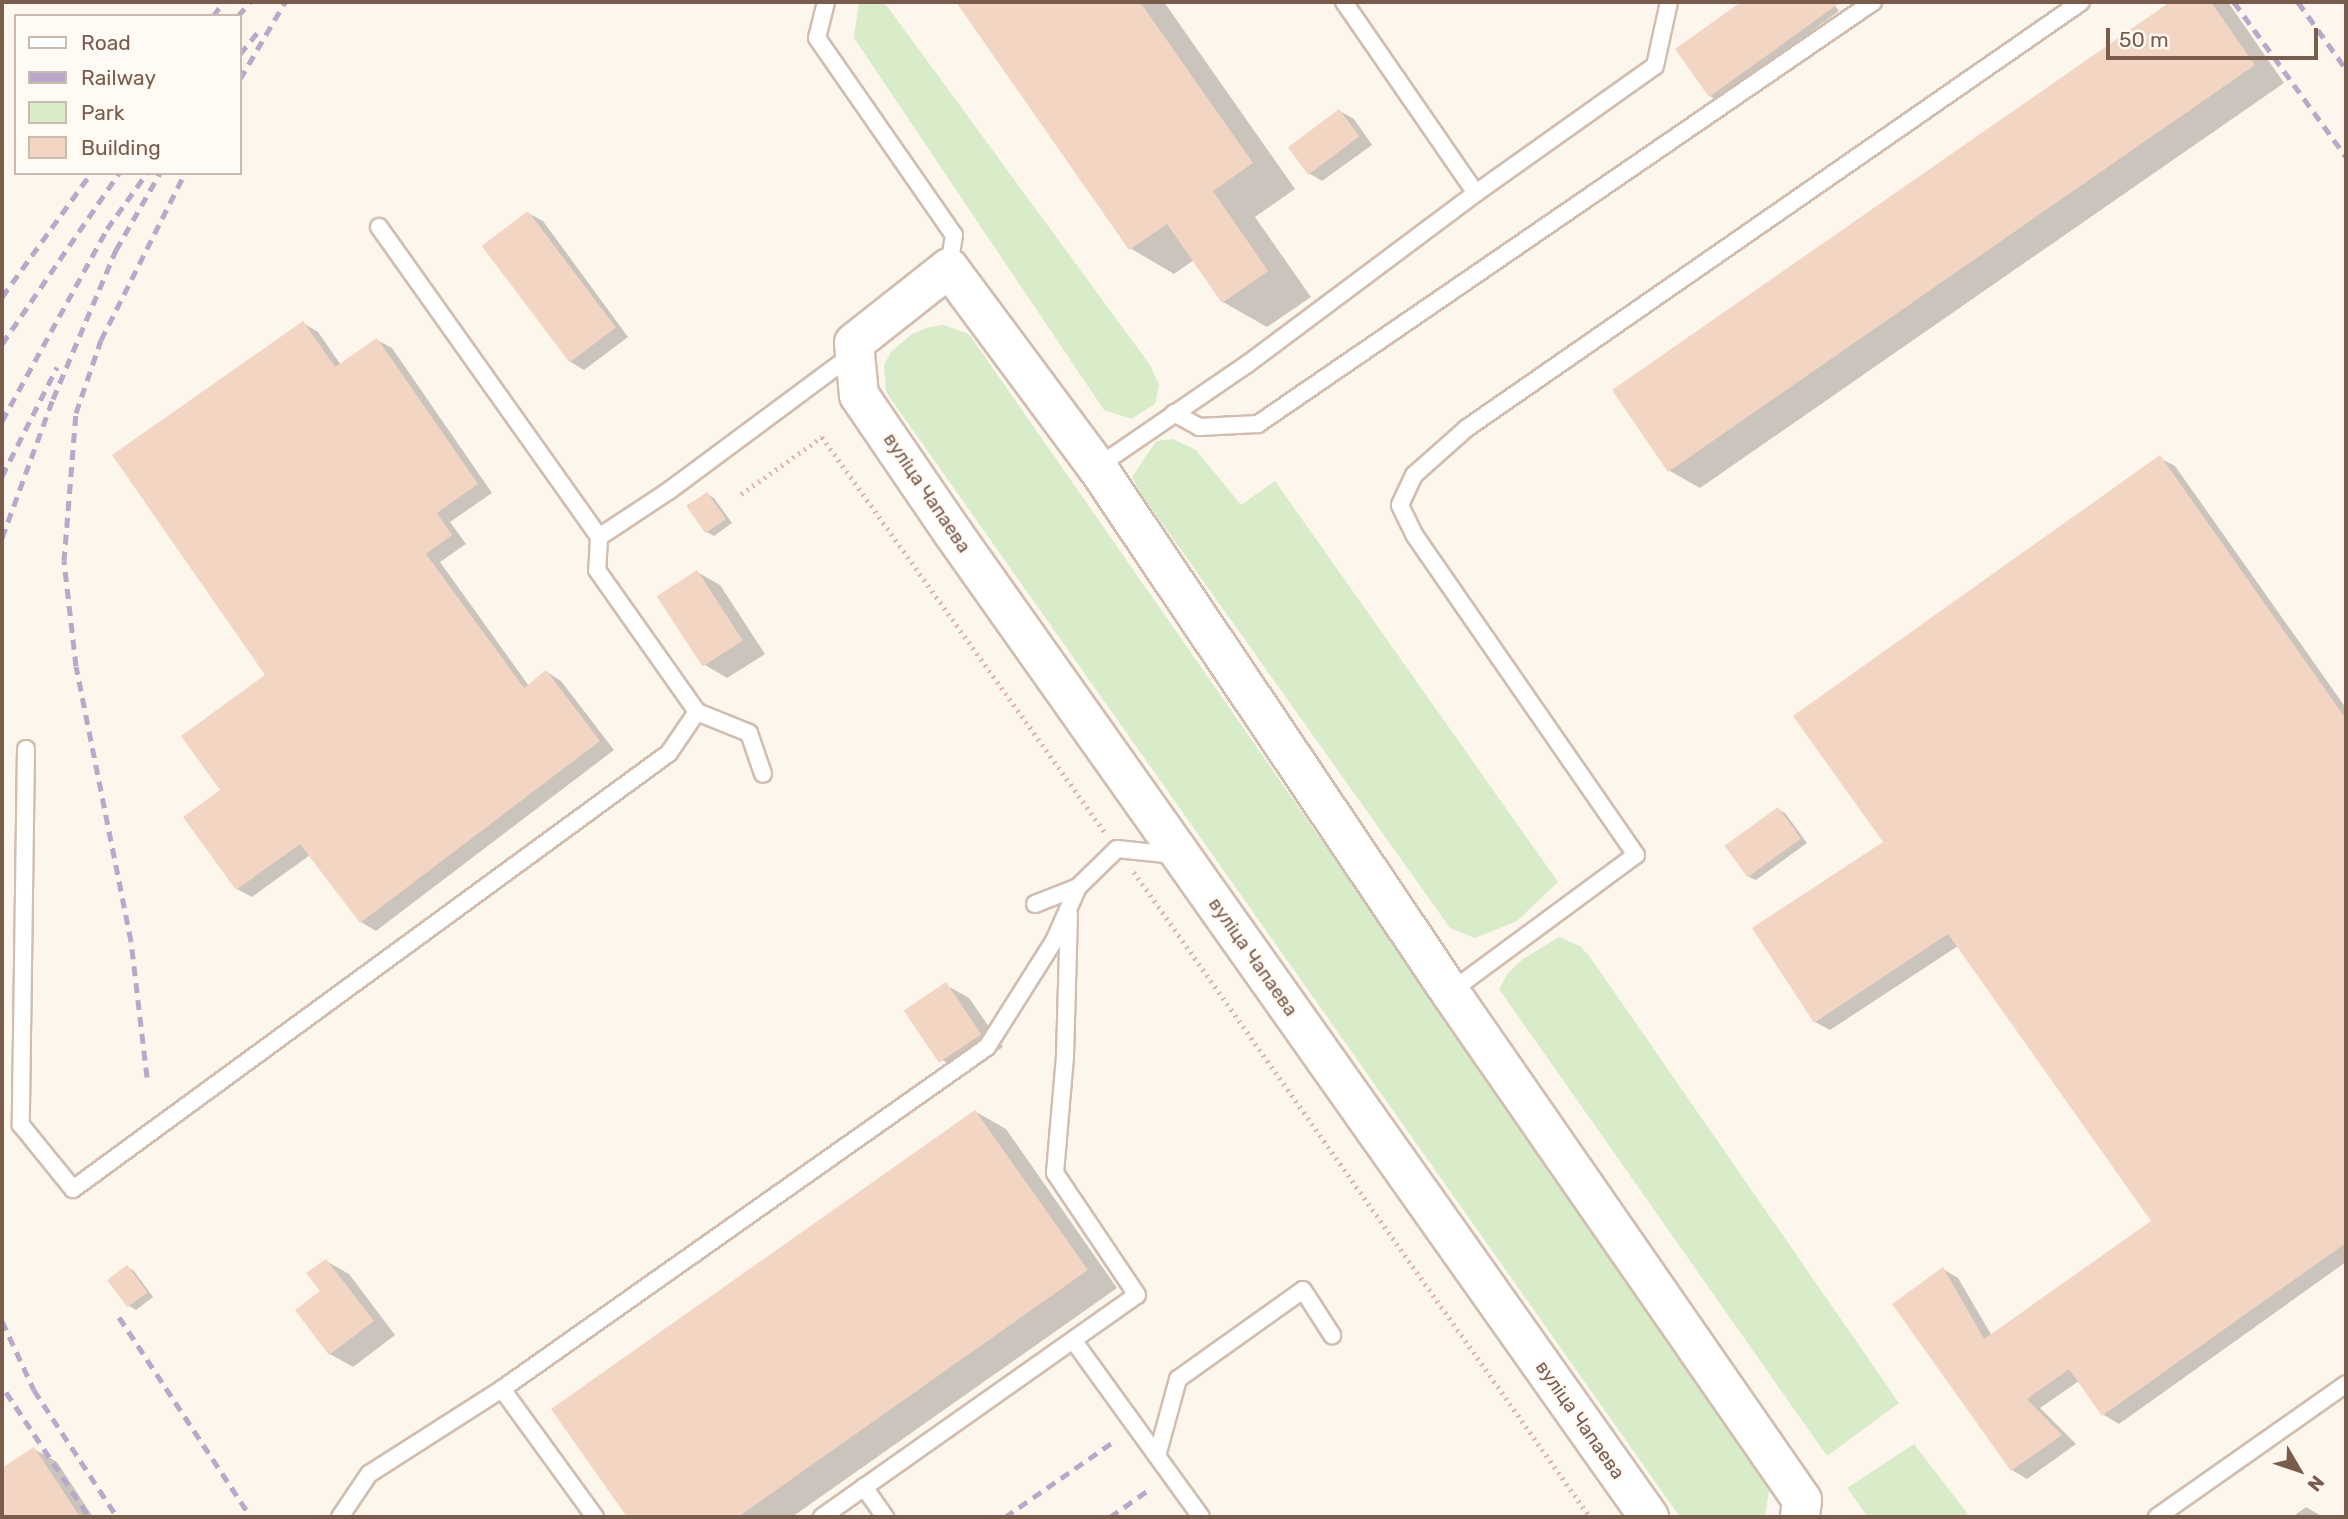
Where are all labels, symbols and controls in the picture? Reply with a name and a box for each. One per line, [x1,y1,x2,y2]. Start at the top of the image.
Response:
legend [14,14,242,175]
scale bar [2110,14,2322,58]
text: 50 m [2119,27,2169,52]
text: Road [81,30,131,55]
text: Railway [81,65,156,90]
text: Park [81,100,125,125]
text: Building [81,135,161,160]
street label: вуліца Чапаева [879,429,975,557]
street label: вуліца Чапаева [1204,893,1302,1021]
street label: вуліца Чапаева [1531,1356,1629,1484]
north arrow [2264,1435,2334,1505]
text: N [2302,1471,2329,1496]

